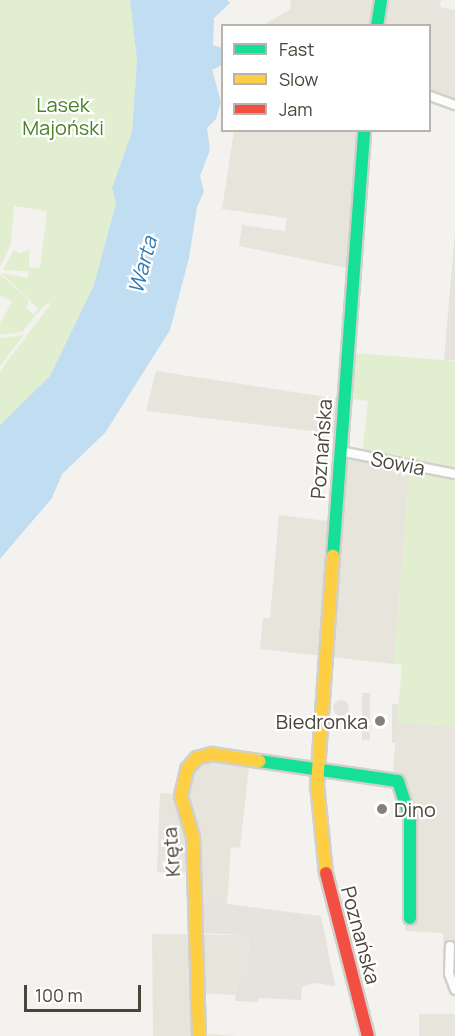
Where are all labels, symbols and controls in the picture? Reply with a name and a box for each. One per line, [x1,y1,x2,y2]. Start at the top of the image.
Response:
legend [221,24,431,132]
text: Fast [279,37,314,61]
text: Slow [279,67,318,91]
park label: Lasek Majoński [22,93,104,140]
text: Jam [279,97,313,121]
water label: Warta [122,234,162,296]
street label: Poznańska [306,398,336,500]
street label: Sowia [369,446,427,480]
place label: Biedronka [276,709,368,733]
marker: Biedronka [373,714,387,728]
place label: Dino [394,797,436,821]
marker: Dino [375,802,389,816]
street label: Kręta [157,826,185,878]
street label: Poznańska [336,883,386,987]
scale bar [27,973,144,1011]
text: 100 m [35,983,83,1007]

